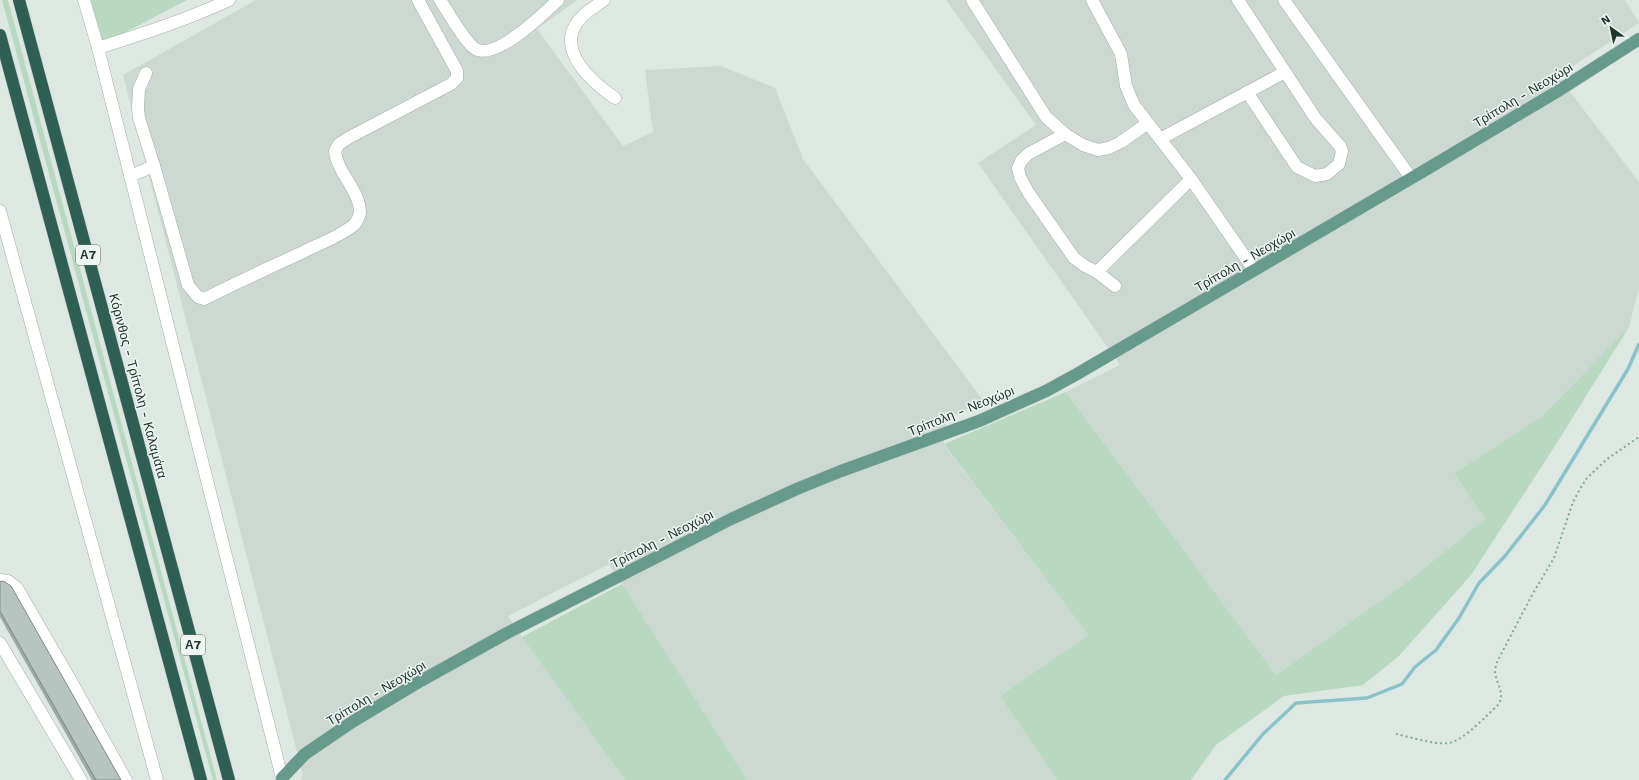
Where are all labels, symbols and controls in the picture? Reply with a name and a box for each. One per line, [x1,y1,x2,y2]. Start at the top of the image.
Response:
north arrow [1591,8,1631,48]
text: N [1599,12,1613,28]
street label: Τρίπολη - Νεοχώρι [1471,59,1575,131]
street label: Τρίπολη - Νεοχώρι [1192,225,1298,295]
road number: Α7 [76,245,100,265]
street label: Κόρινθος - Τρίπολη - Καλαμάτα [106,292,170,480]
street label: Τρίπολη - Νεοχώρι [906,383,1016,439]
street label: Τρίπολη - Νεοχώρι [608,507,716,571]
road number: Α7 [181,635,205,655]
street label: Τρίπολη - Νεοχώρι [324,657,428,729]

